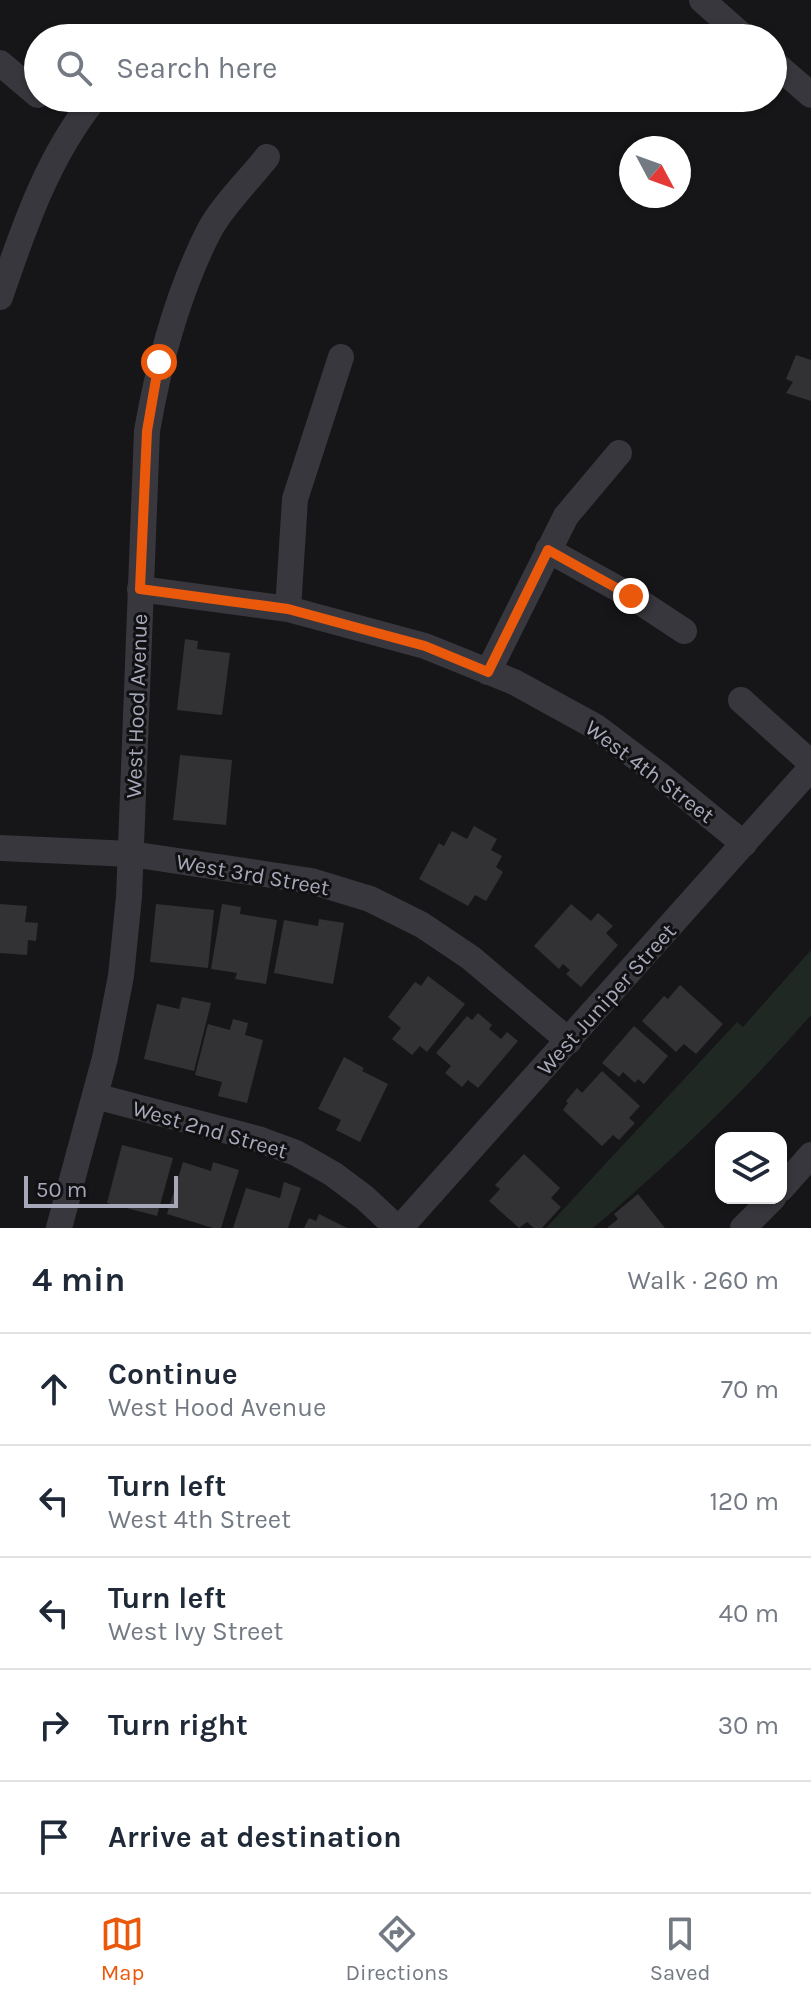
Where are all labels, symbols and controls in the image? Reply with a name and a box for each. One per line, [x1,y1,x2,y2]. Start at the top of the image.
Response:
search box [24,24,787,112]
icon: search [52,46,96,90]
text: Search here [116,50,277,86]
north arrow [619,136,691,208]
route start [141,344,177,380]
route end [613,578,649,614]
street label: West Hood Avenue [121,613,153,799]
street label: West 4th Street [580,715,719,829]
street label: West 3rd Street [174,849,331,901]
street label: West Juniper Street [532,918,682,1081]
street label: West 2nd Street [129,1095,290,1165]
map controls [715,1132,787,1204]
button: layers [715,1132,787,1204]
scale bar [24,1172,178,1208]
text: 50 m [36,1177,87,1203]
text: 4 min [32,1260,125,1300]
text: Walk · 260 m [627,1265,779,1296]
text: Continue [108,1356,238,1392]
icon: ahead [32,1367,76,1411]
text: 70 m [721,1374,779,1405]
text: West Hood Avenue [108,1392,326,1423]
text: Turn left [108,1468,226,1504]
icon: left [32,1479,76,1523]
text: 120 m [709,1486,779,1517]
text: West 4th Street [108,1504,291,1535]
text: Turn left [108,1580,226,1616]
icon: left [32,1591,76,1635]
text: 40 m [719,1598,779,1629]
text: West Ivy Street [108,1616,283,1647]
icon: right [32,1703,76,1747]
text: Turn right [108,1707,248,1743]
text: 30 m [718,1710,779,1741]
icon: arrive [32,1815,76,1859]
text: Arrive at destination [108,1819,402,1855]
tab: Map [100,1912,144,1986]
tab: Directions [345,1912,449,1986]
tab: Saved [650,1912,711,1986]

